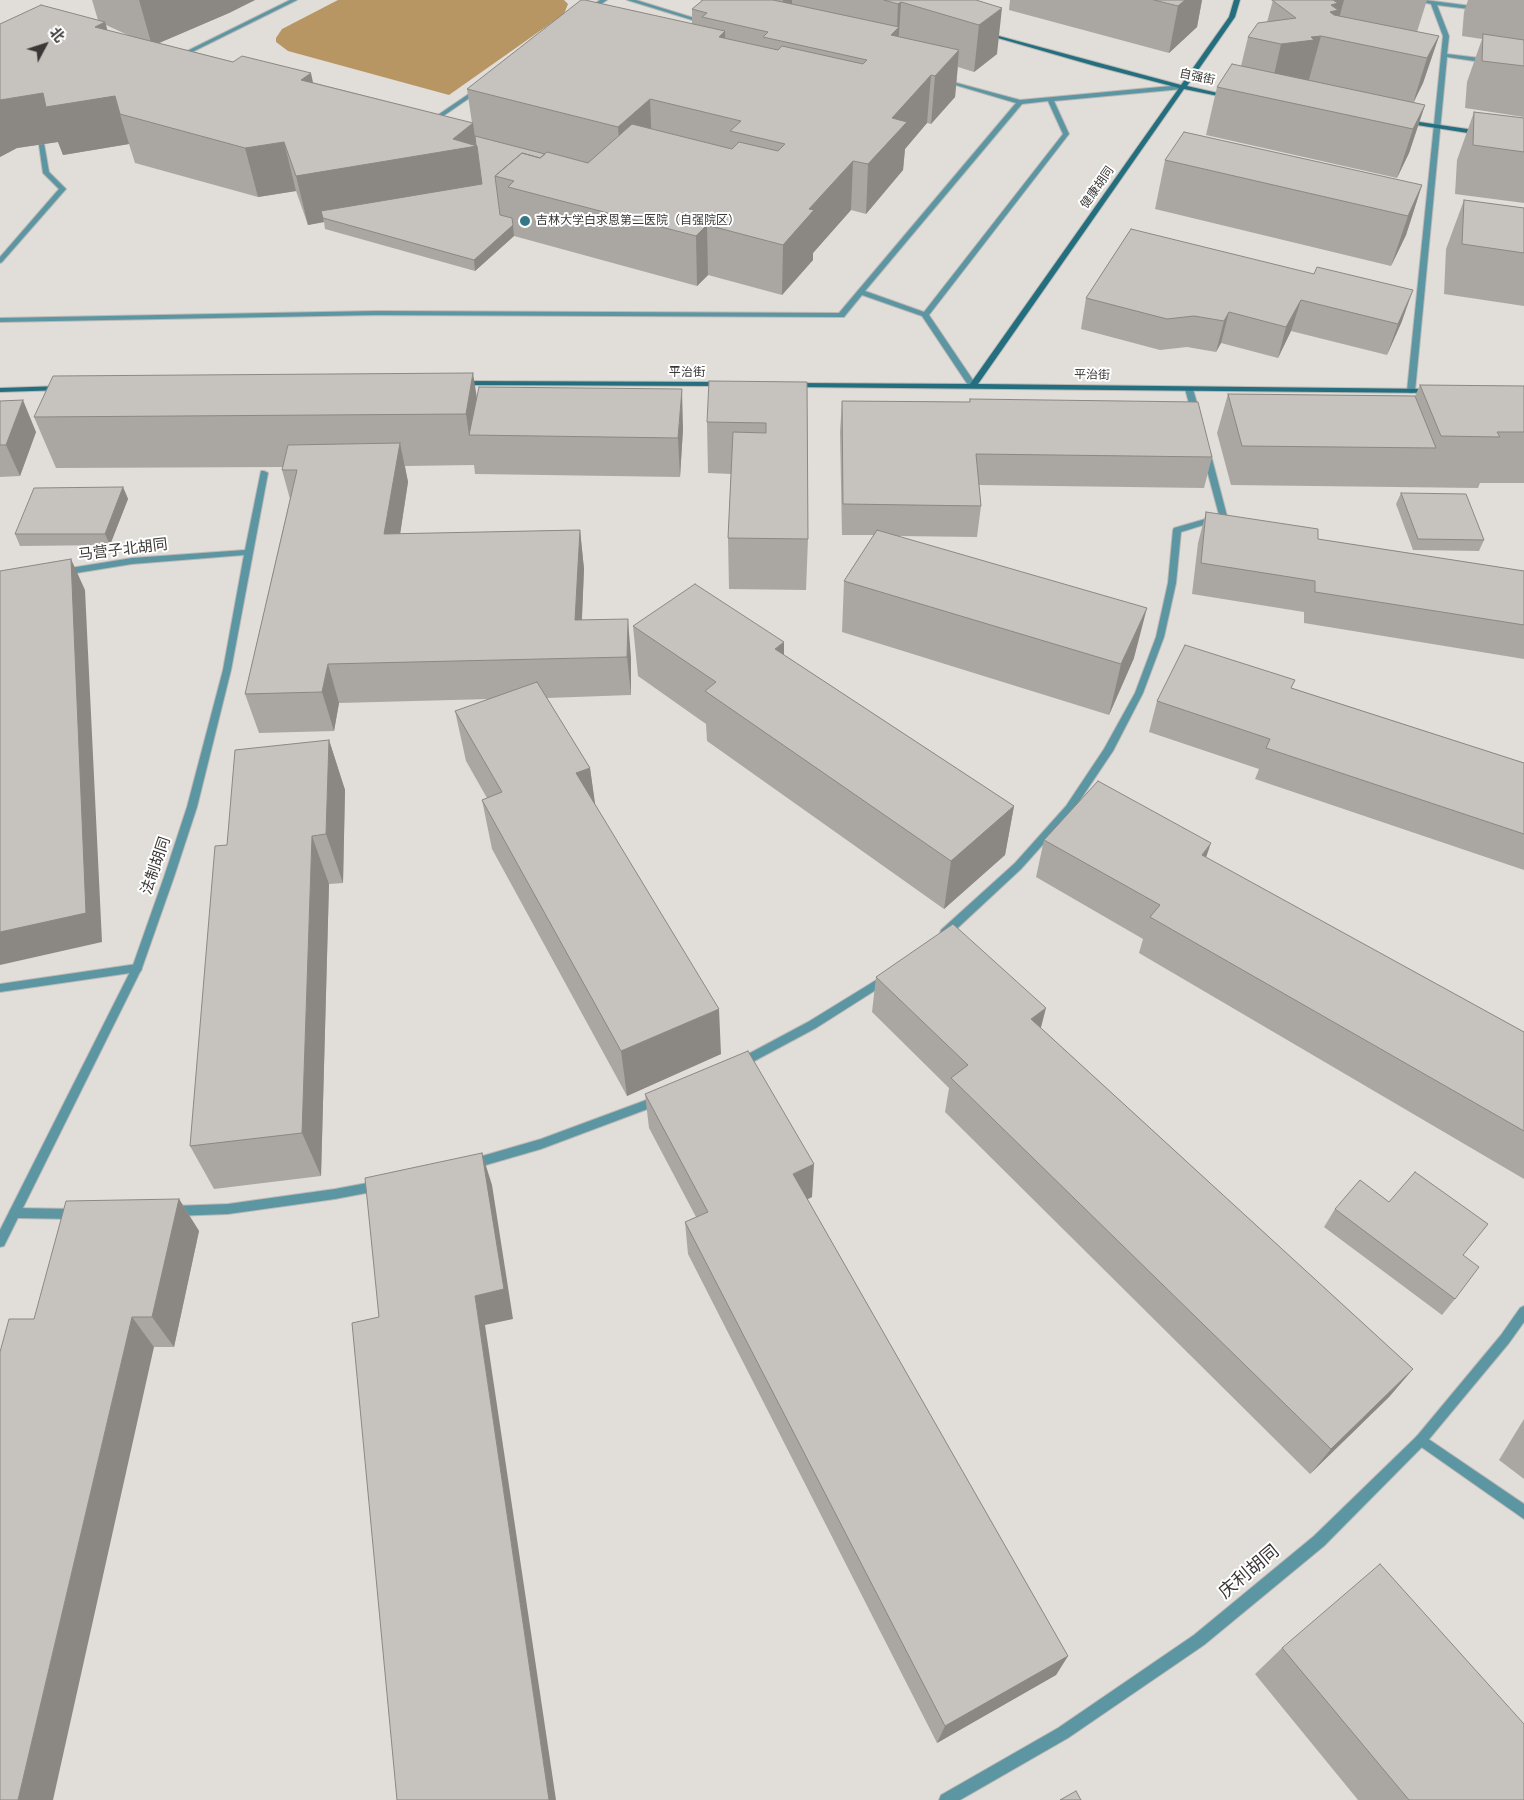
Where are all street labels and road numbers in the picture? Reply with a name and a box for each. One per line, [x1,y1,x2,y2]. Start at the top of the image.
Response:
street label: 自强街 [1178,67,1216,89]
street label: 健康胡同 [1078,164,1118,212]
street label: 平治街 [669,366,705,380]
street label: 平治街 [1074,368,1110,384]
street label: 马营子北胡同 [77,537,169,565]
street label: 法制胡同 [139,835,175,897]
street label: 庆利胡同 [1215,1542,1285,1604]

